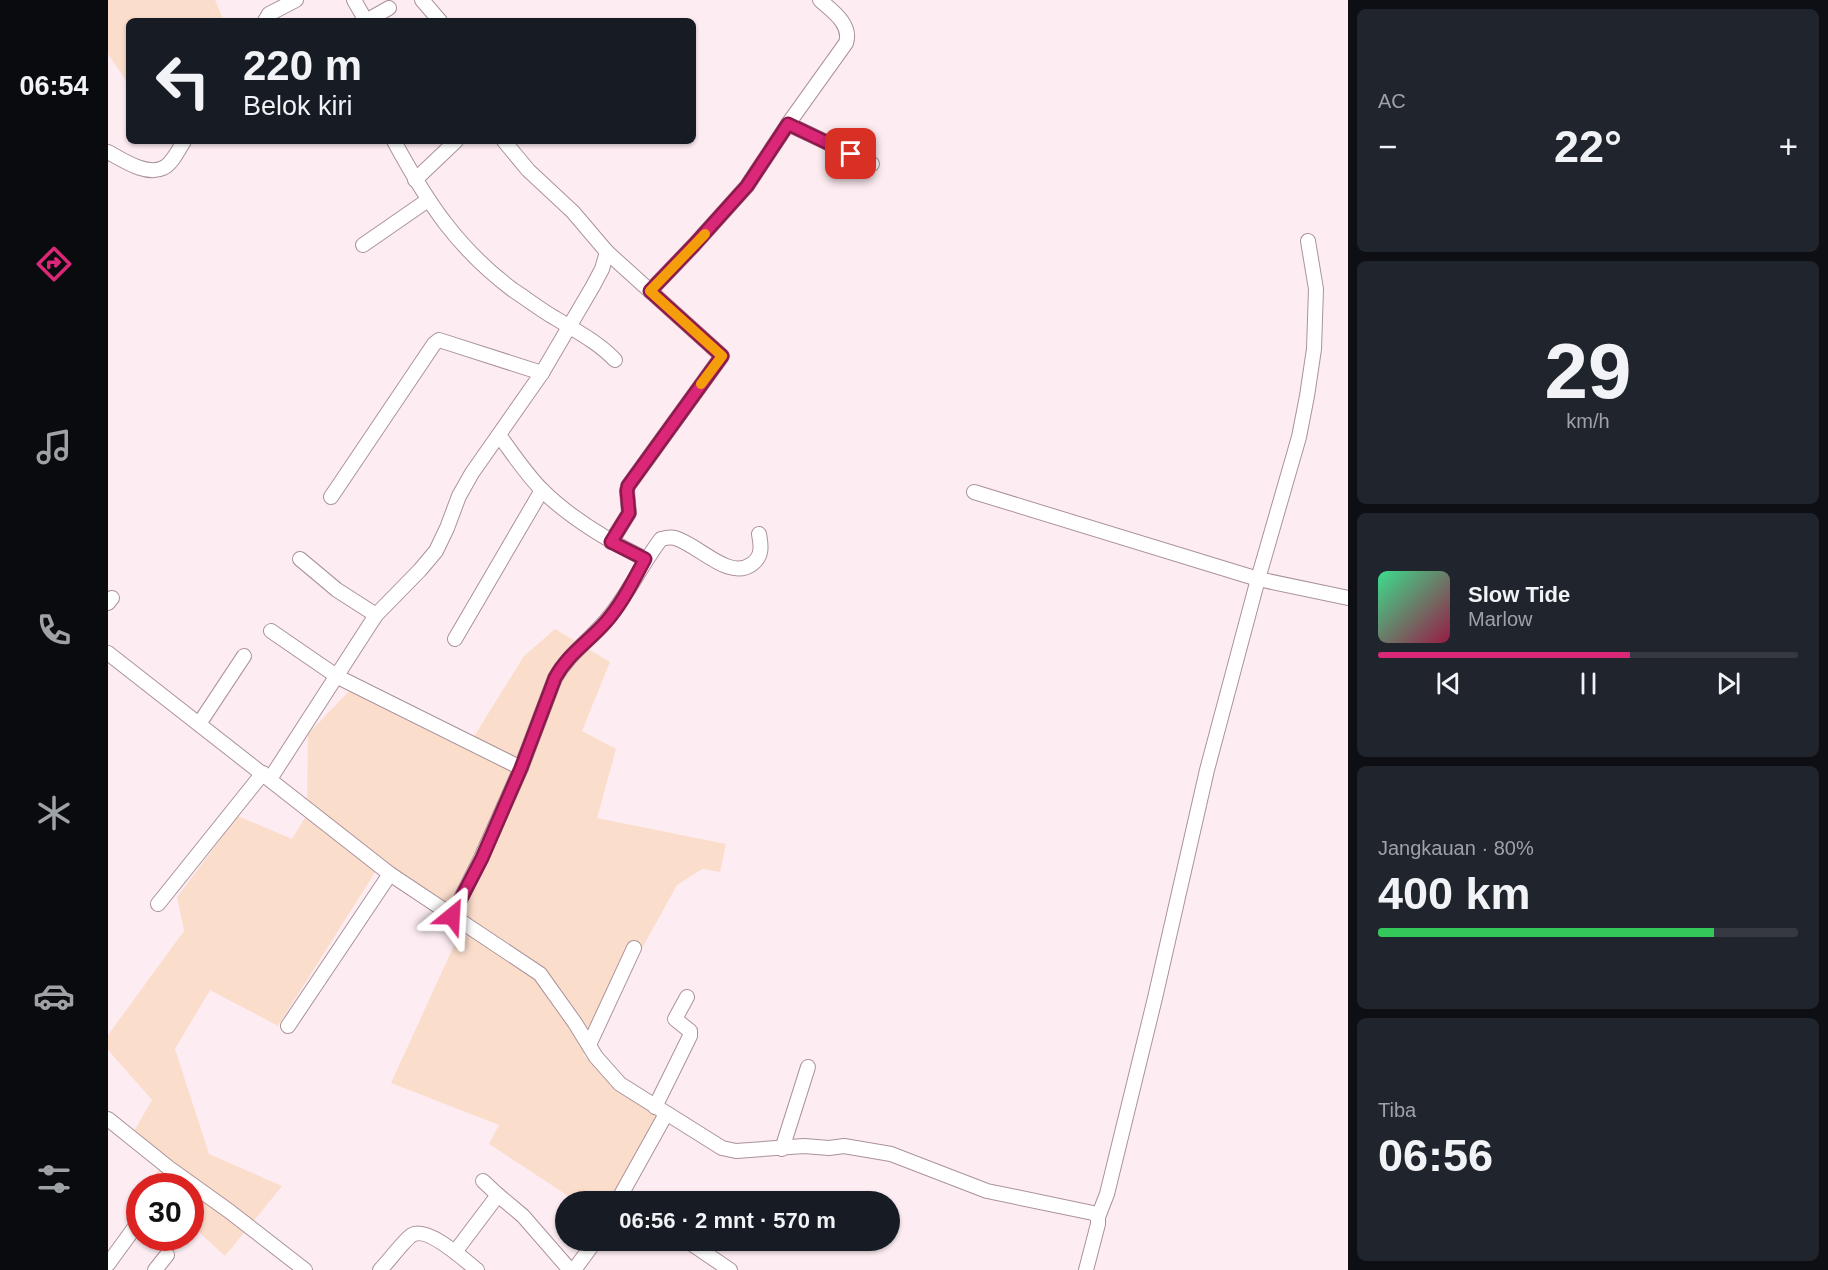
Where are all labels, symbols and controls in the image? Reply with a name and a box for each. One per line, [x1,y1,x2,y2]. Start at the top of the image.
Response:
icon: left [144,42,222,120]
text: 220 m [243,42,362,89]
text: 06:54 [19,71,89,101]
text: AC [1378,90,1406,112]
text: Belok kiri [243,91,353,121]
text: 22° [1554,121,1622,172]
pin [825,128,876,179]
text: − [1378,128,1397,165]
text: + [1779,128,1798,165]
icon: arrive [834,137,867,170]
icon: directions [33,243,75,285]
text: 29 [1545,327,1631,415]
text: km/h [1566,410,1610,432]
icon: music [33,426,75,468]
text: Slow Tide [1468,582,1570,607]
text: Marlow [1468,608,1532,630]
icon: phone [33,609,75,651]
icon: previous [1432,667,1465,700]
icon: pause [1572,667,1605,700]
icon: next [1712,667,1745,700]
icon: climate [33,792,75,834]
text: Jangkauan · 80% [1378,837,1534,859]
text: 400 km [1378,868,1531,919]
position arrow [420,884,484,948]
icon: car [33,975,75,1017]
text: Tiba [1378,1099,1416,1121]
text: 06:56 [1378,1130,1493,1181]
icon: filters [33,1158,75,1200]
speed limit sign: 30 [126,1173,204,1251]
text: 06:56 · 2 mnt · 570 m [619,1208,836,1233]

